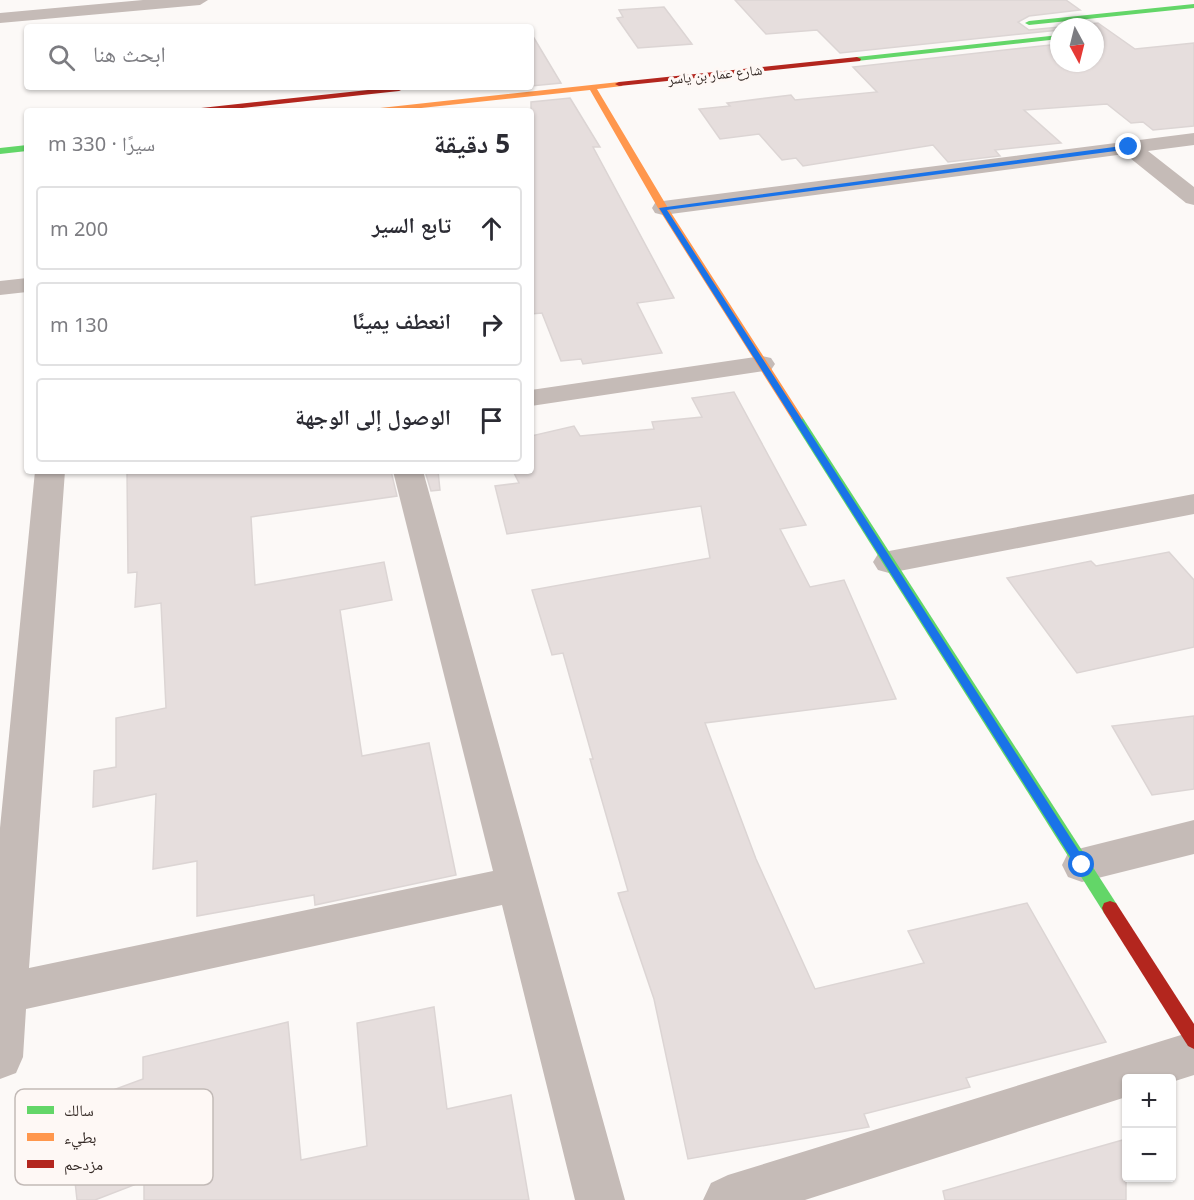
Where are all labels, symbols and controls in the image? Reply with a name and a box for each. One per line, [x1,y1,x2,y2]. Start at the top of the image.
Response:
north arrow [1050,18,1104,72]
search box [24,24,534,90]
text: ابحث هنا [93,38,166,68]
icon: search [45,41,78,74]
street label: شارع عمار بن ياسر [666,60,763,89]
text: 5 دقيقة [434,125,510,161]
text: سيرًا · 330 m [48,130,155,157]
route end [1115,133,1141,159]
text: تابع السير [372,209,451,239]
icon: ahead [475,212,508,245]
text: 200 m [50,215,108,242]
text: انعطف يمينًا [352,305,451,335]
icon: right [475,308,508,341]
text: 130 m [50,311,108,338]
text: الوصول إلى الوجهة [295,401,451,431]
icon: arrive [475,404,508,437]
route start [1068,851,1094,877]
map controls [1122,1074,1176,1182]
button: + [1122,1074,1176,1128]
legend [15,1089,213,1185]
text: سالك [64,1099,94,1121]
text: بطيء [64,1126,96,1150]
button: − [1122,1128,1176,1182]
text: مزدحم [64,1153,103,1175]

